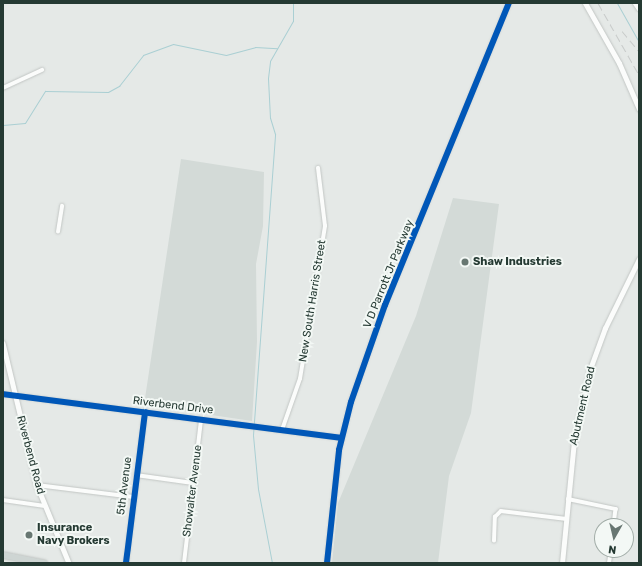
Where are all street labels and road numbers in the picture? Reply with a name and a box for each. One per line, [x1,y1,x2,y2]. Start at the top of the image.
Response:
street label: V D Parrott Jr Parkway [361,218,417,330]
street label: New South Harris Street [297,239,329,363]
street label: Abutment Road [568,365,598,447]
street label: Riverbend Drive [132,395,214,417]
street label: Riverbend Road [13,414,47,496]
street label: Showalter Avenue [181,444,205,538]
street label: 5th Avenue [115,456,135,516]

